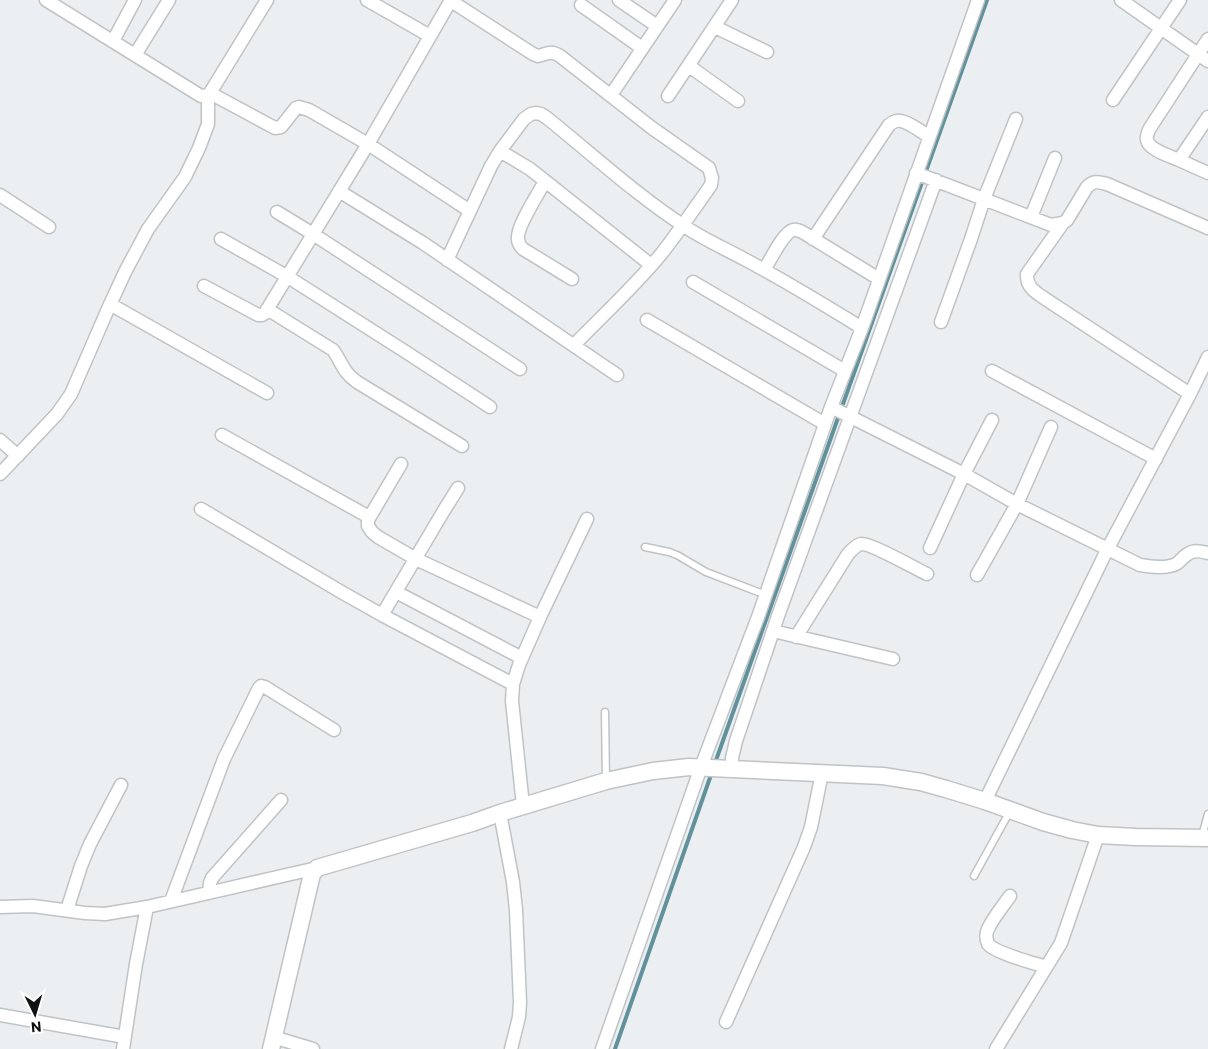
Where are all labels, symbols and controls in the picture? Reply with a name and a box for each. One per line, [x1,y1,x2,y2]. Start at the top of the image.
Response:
north arrow [10,989,60,1039]
text: N [30,1019,42,1036]

